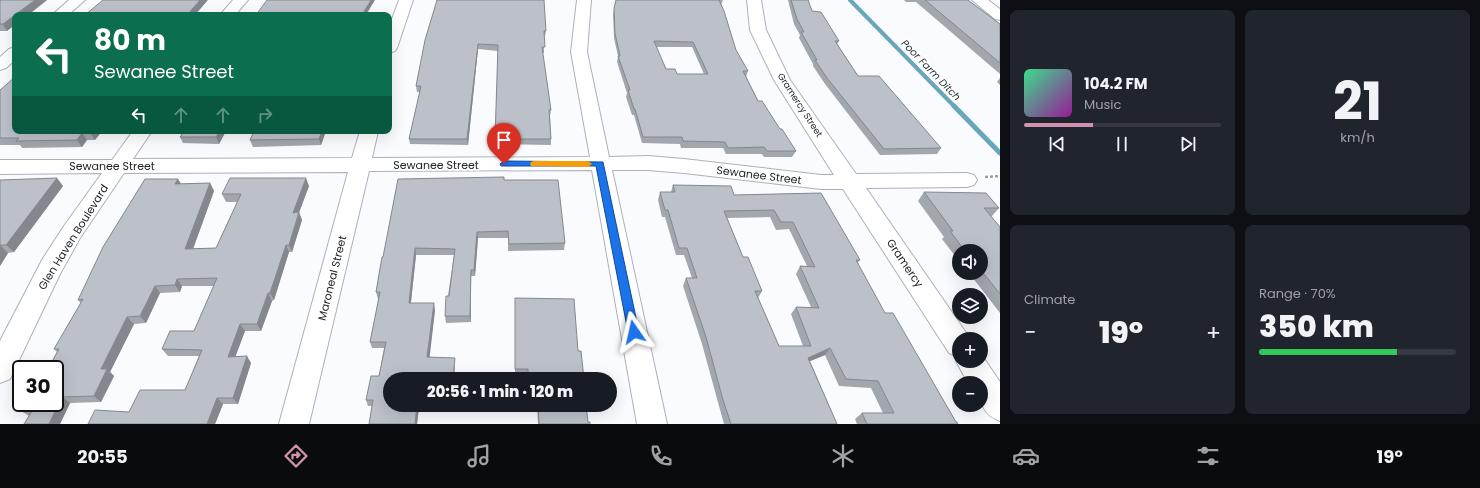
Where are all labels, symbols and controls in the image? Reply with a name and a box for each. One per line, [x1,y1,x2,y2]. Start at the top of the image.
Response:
text: 80 m [94,21,166,60]
icon: left [28,28,80,80]
water label: Poor Farm Ditch [898,36,964,104]
text: Sewanee Street [94,59,234,84]
text: 21 [1333,65,1382,138]
street label: Gramercy Street [775,71,825,139]
text: 104.2 FM [1084,73,1148,94]
text: Music [1084,95,1121,114]
icon: left [128,104,150,126]
icon: ahead [170,104,192,126]
icon: ahead [212,104,234,126]
icon: right [254,104,276,126]
pin [487,123,521,164]
text: km/h [1340,128,1375,147]
icon: arrive [493,129,515,151]
icon: previous [1046,133,1068,155]
icon: pause [1111,133,1133,155]
icon: next [1177,133,1199,155]
street label: Sewanee Street [393,157,479,173]
street label: Sewanee Street [69,158,155,174]
street label: Sewanee Street [716,162,802,188]
street label: Glen Haven Boulevard [34,181,112,293]
street label: Maroneal Street [314,234,350,322]
street label: Gramercy [883,236,928,291]
map controls [952,244,988,412]
button: sound [952,244,988,280]
text: Range · 70% [1259,284,1336,303]
button: layers [952,288,988,324]
text: Climate [1024,290,1075,309]
text: 350 km [1259,305,1374,348]
position arrow [613,311,655,353]
text: 19° [1099,311,1143,354]
text: − [1024,317,1036,348]
text: + [1206,317,1221,348]
button: + [952,332,988,368]
speed limit sign: 30 [12,360,64,412]
button: − [952,376,988,412]
text: 20:56 · 1 min · 120 m [427,381,573,402]
icon: directions [282,442,310,470]
icon: music [465,442,493,470]
icon: phone [647,442,675,470]
icon: climate [829,442,857,470]
icon: car [1012,442,1040,470]
icon: filters [1194,442,1222,470]
text: 20:55 [77,444,128,469]
text: 19° [1377,444,1403,469]

